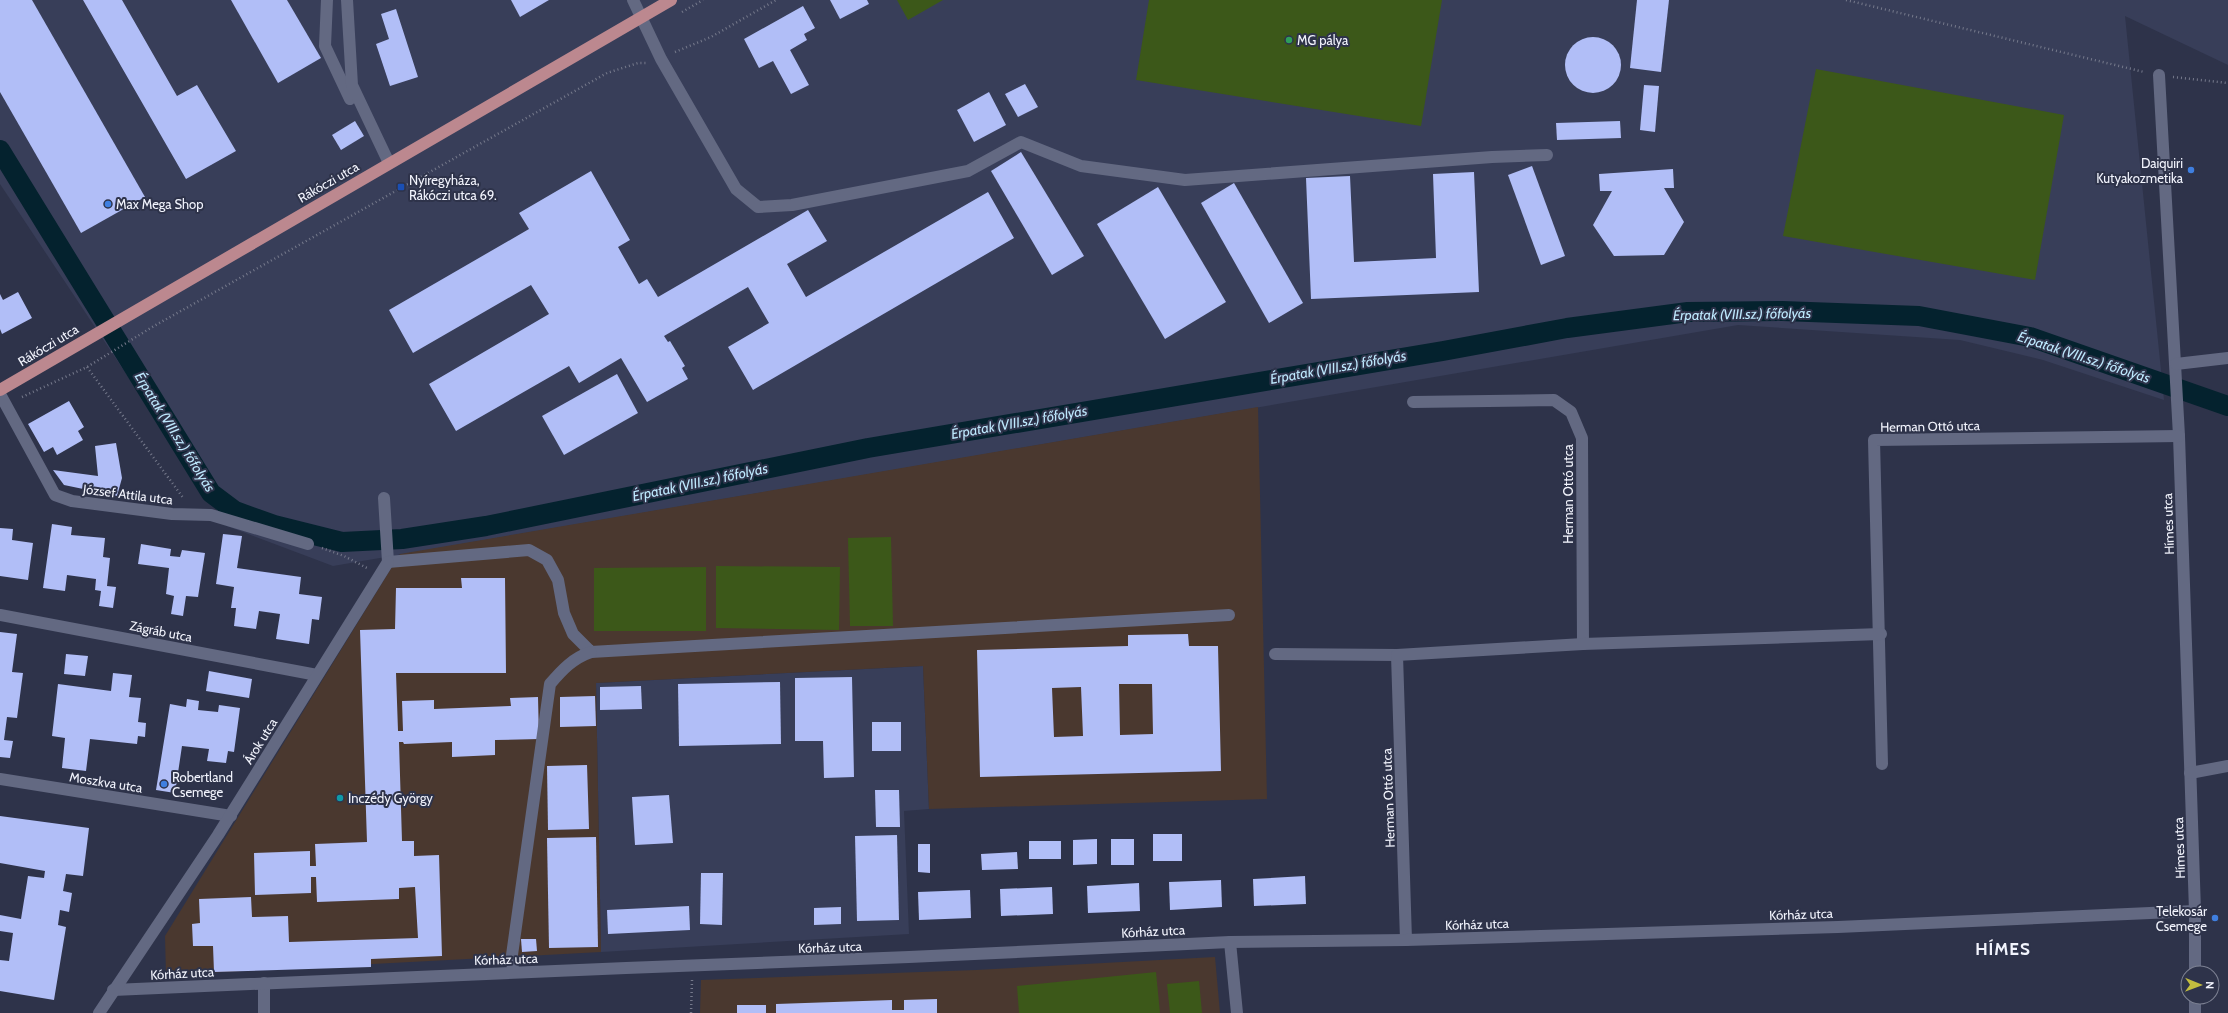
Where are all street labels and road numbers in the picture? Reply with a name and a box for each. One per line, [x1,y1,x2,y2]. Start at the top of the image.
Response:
street label: Rákóczi utca [295,158,362,206]
street label: Rákóczi utca [15,320,82,369]
street label: Herman Ottó utca [1880,417,1981,435]
street label: Herman Ottó utca [1560,443,1576,544]
street label: József Attila utca [81,480,175,508]
street label: Hímes utca [2159,492,2177,555]
street label: Zágráb utca [128,617,194,645]
street label: Árok utca [239,714,281,767]
street label: Herman Ottó utca [1378,747,1398,848]
street label: Moszkva utca [68,768,144,796]
street label: Hímes utca [2170,816,2188,879]
street label: Kórház utca [1769,905,1834,923]
street label: Kórház utca [1445,915,1510,933]
street label: Kórház utca [1121,921,1186,941]
street label: Kórház utca [798,938,863,956]
street label: Kórház utca [474,950,539,968]
street label: Kórház utca [150,963,215,983]

